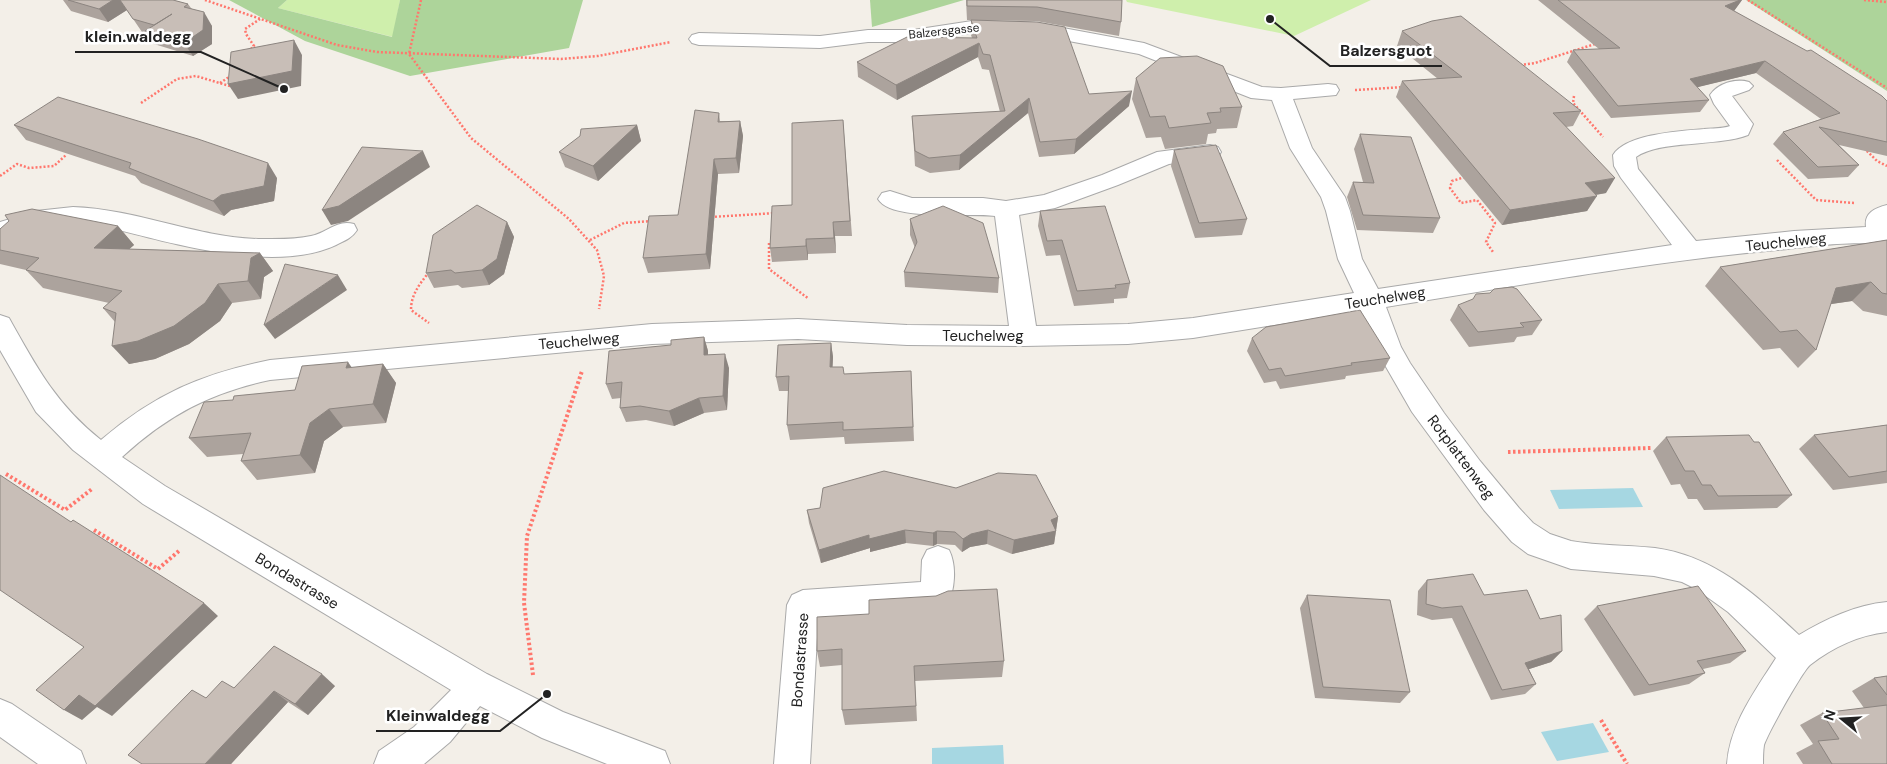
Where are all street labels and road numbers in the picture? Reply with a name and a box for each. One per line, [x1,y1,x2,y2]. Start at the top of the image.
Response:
street label: Balzersgasse [908,19,980,43]
street label: Teuchelweg [1745,228,1827,256]
street label: Teuchelweg [1343,282,1427,314]
street label: Teuchelweg [942,326,1024,346]
street label: Teuchelweg [538,327,620,355]
street label: Rotplattenweg [1423,411,1499,503]
street label: Bondastrasse [251,548,343,614]
street label: Bondastrasse [787,612,813,708]

